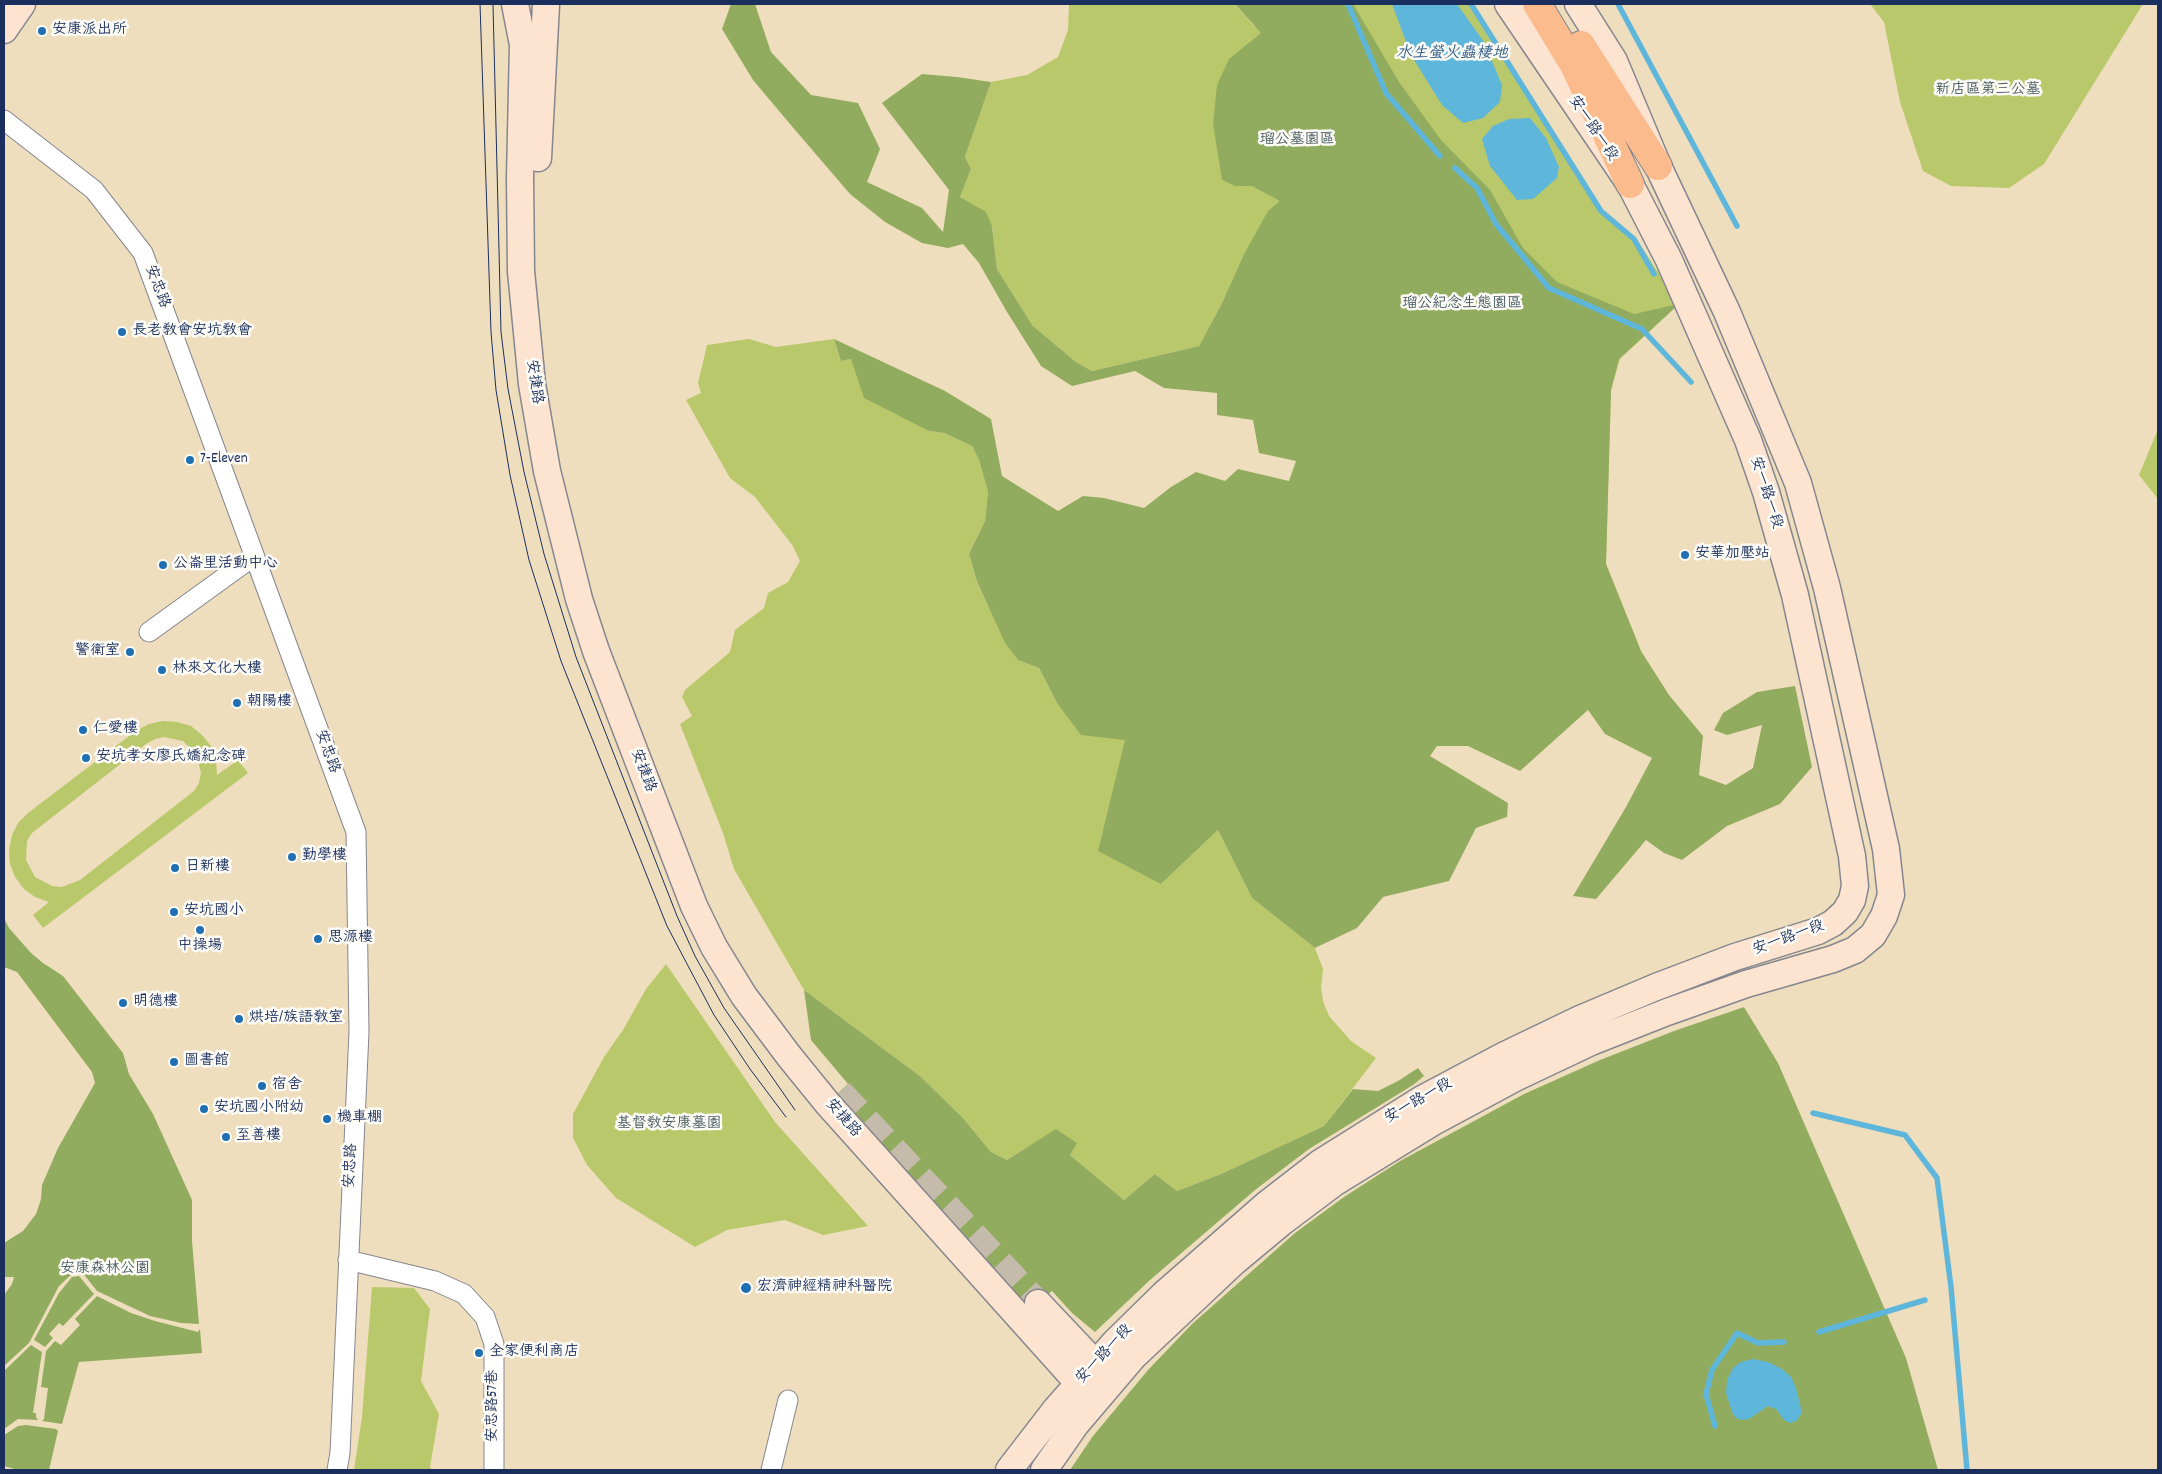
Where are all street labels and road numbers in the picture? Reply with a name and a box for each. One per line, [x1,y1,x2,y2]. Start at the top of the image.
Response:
street label: 安一路一段 [1564,93,1620,165]
street label: 安忠路 [140,263,172,311]
street label: 安捷路 [521,358,545,406]
street label: 安一路一段 [1745,455,1785,531]
street label: 安忠路 [310,728,342,776]
street label: 安捷路 [626,747,658,795]
street label: 安一路一段 [1751,918,1827,960]
street label: 安一路一段 [1382,1075,1456,1129]
street label: 安捷路 [820,1096,864,1142]
street label: 安忠路 [342,1143,362,1189]
street label: 安一路一段 [1073,1321,1137,1389]
street label: 安忠路57巷 [485,1370,503,1442]

